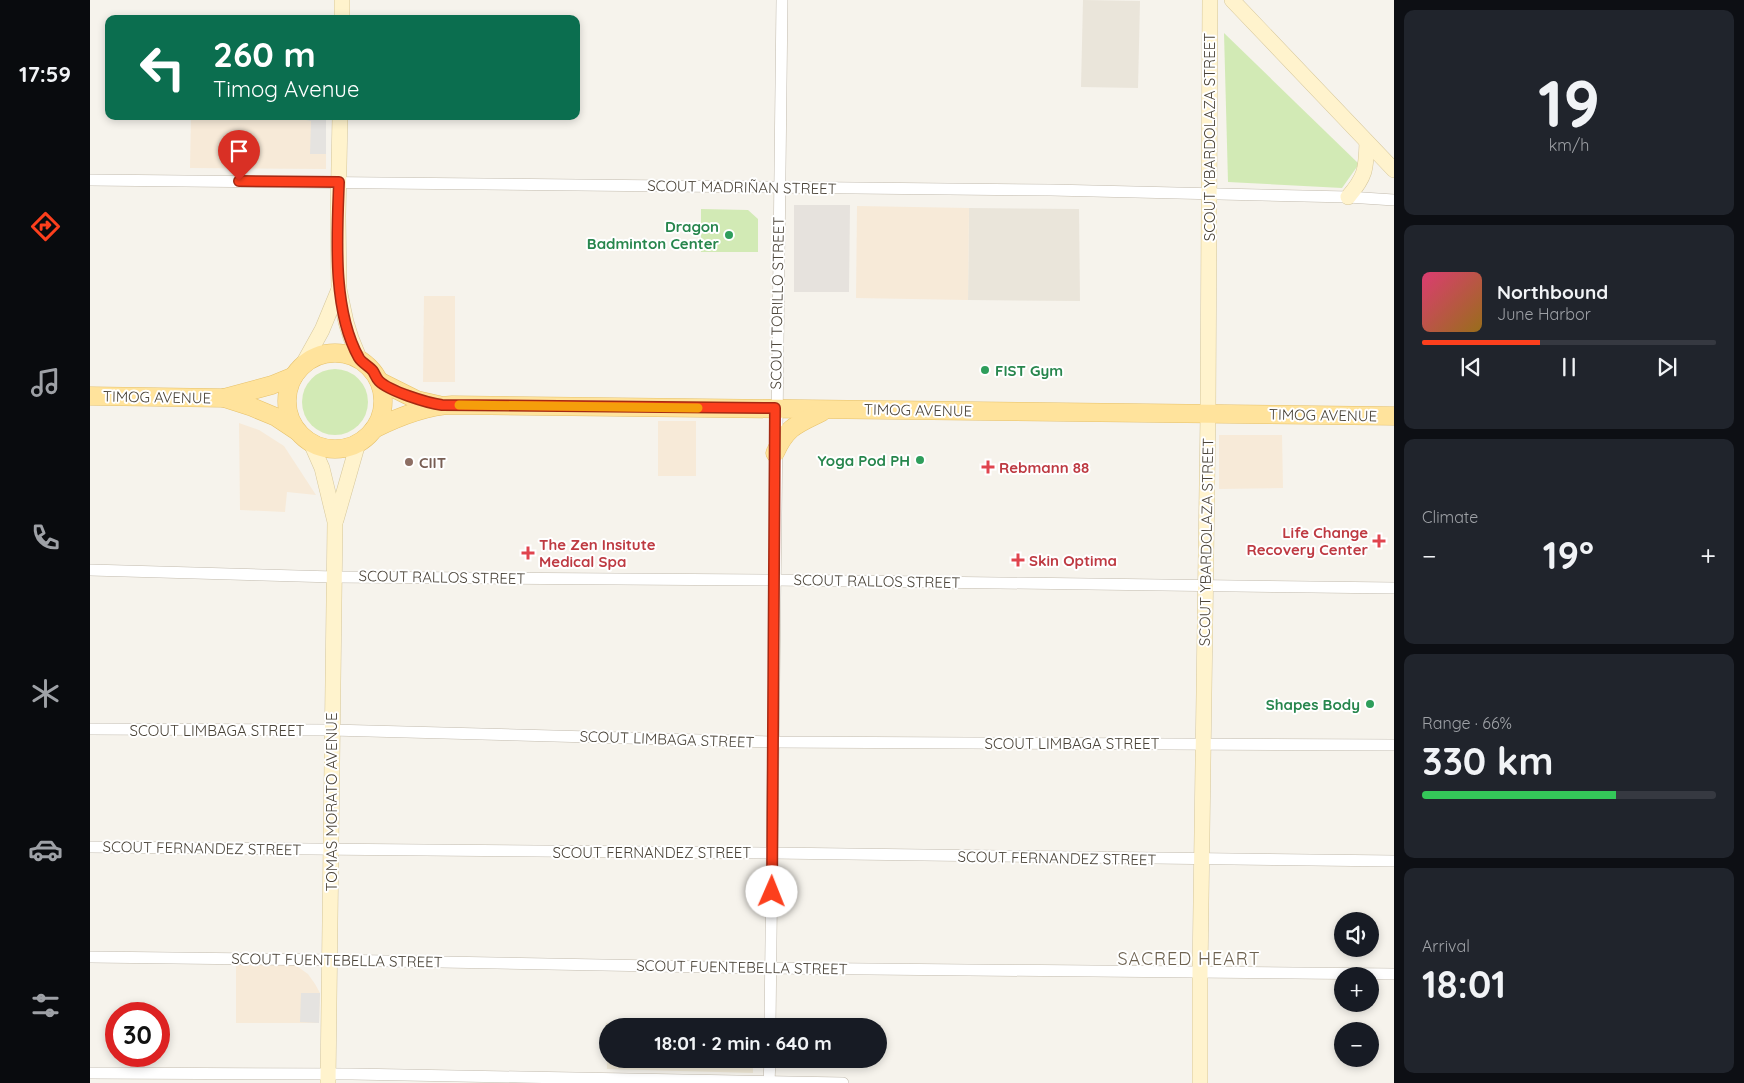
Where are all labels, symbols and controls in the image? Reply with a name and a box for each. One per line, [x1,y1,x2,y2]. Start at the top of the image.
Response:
text: 260 m [213,32,316,76]
street label: SCOUT YBARDOLAZA STREET [1200,33,1219,241]
icon: left [130,35,195,100]
text: 17:59 [19,60,71,88]
text: 19 [1538,62,1600,143]
text: Timog Avenue [213,75,359,103]
pin [218,130,260,181]
text: km/h [1549,135,1589,155]
icon: arrive [225,137,253,165]
street label: SCOUT MADRIÑAN STREET [647,176,837,198]
icon: directions [28,209,63,244]
place label: Dragon Badminton Center [587,217,719,253]
street label: SCOUT TORILLO STREET [766,217,788,389]
marker: Dragon Badminton Center [723,229,735,241]
text: Northbound [1497,280,1608,304]
text: June Harbor [1497,304,1591,324]
icon: previous [1457,353,1485,381]
icon: pause [1555,353,1583,381]
icon: next [1653,353,1681,381]
place label: FIST Gym [995,361,1063,380]
marker: FIST Gym [979,364,991,376]
icon: music [28,365,63,400]
street label: TIMOG AVENUE [103,387,211,407]
street label: TIMOG AVENUE [864,400,972,420]
street label: TIMOG AVENUE [1269,405,1377,425]
street label: SCOUT YBARDOLAZA STREET [1195,438,1217,646]
place label: Yoga Pod PH [817,451,910,470]
place label: CIIT [419,453,446,472]
marker: Yoga Pod PH [914,454,926,466]
marker: CIIT [403,456,415,468]
place label: Rebmann 88 [999,458,1089,477]
marker: Rebmann 88 [981,460,995,474]
text: Climate [1422,507,1478,527]
icon: phone [28,520,63,555]
place label: Life Change Recovery Center [1246,523,1368,559]
text: 19° [1543,531,1594,579]
marker: Life Change Recovery Center [1372,534,1386,548]
place label: The Zen Insitute Medical Spa [539,535,656,571]
text: − [1422,538,1437,573]
text: + [1700,538,1716,573]
marker: The Zen Insitute Medical Spa [521,546,535,560]
place label: Skin Optima [1029,551,1117,570]
marker: Skin Optima [1011,553,1025,567]
street label: SCOUT RALLOS STREET [358,566,526,588]
street label: SCOUT RALLOS STREET [793,570,961,592]
icon: climate [28,676,63,711]
place label: Shapes Body [1266,695,1360,714]
marker: Shapes Body [1364,698,1376,710]
street label: TOMAS MORATO AVENUE [322,712,341,892]
text: Range · 66% [1422,713,1512,733]
street label: SCOUT LIMBAGA STREET [130,721,304,740]
street label: SCOUT LIMBAGA STREET [579,726,755,752]
street label: SCOUT LIMBAGA STREET [985,734,1159,753]
text: 330 km [1422,737,1553,785]
icon: car [28,832,63,867]
street label: SCOUT FERNANDEZ STREET [102,837,302,859]
street label: SCOUT FERNANDEZ STREET [553,843,751,862]
street label: SCOUT FERNANDEZ STREET [957,847,1157,869]
position arrow [745,865,797,917]
map controls [1334,912,1379,1067]
button: sound [1334,912,1379,957]
text: Arrival [1422,936,1470,956]
district label: SACRED HEART [1117,947,1261,970]
street label: SCOUT FUENTEBELLA STREET [231,949,443,971]
street label: SCOUT FUENTEBELLA STREET [636,956,848,978]
text: 18:01 [1422,960,1506,1008]
button: + [1334,967,1379,1012]
icon: filters [28,988,63,1023]
speed limit sign: 30 [105,1002,170,1067]
button: − [1334,1022,1379,1067]
text: 18:01 · 2 min · 640 m [654,1031,832,1055]

